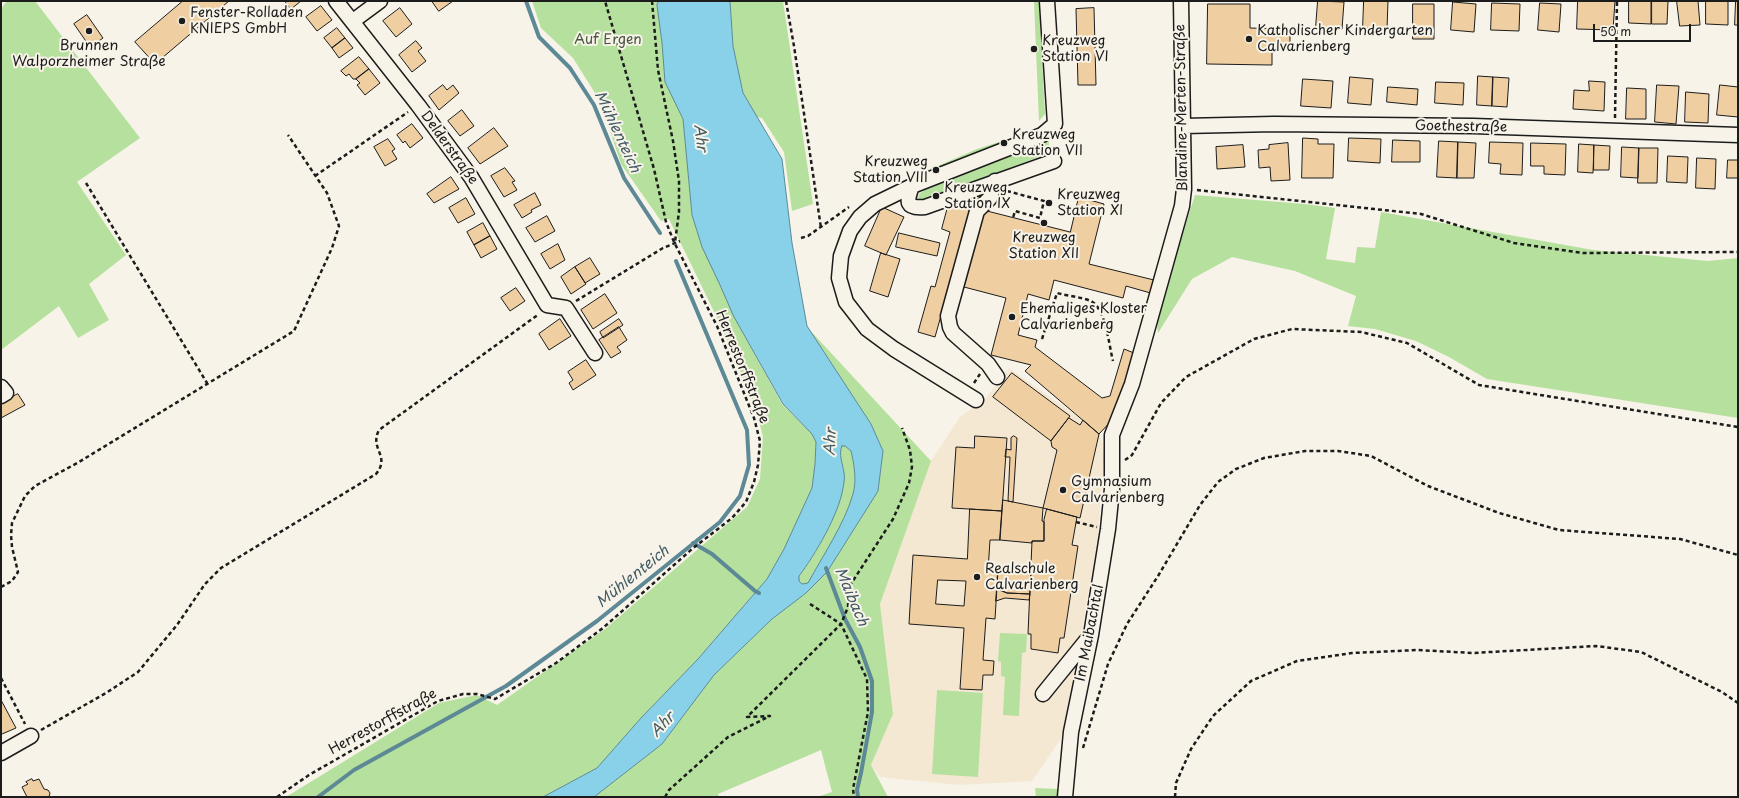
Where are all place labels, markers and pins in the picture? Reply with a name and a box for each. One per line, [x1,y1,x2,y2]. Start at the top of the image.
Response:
place label: Fenster-Rolladen KNIEPS GmbH [190,5,303,38]
marker: Fenster-Rolladen KNIEPS GmbH [177,16,187,26]
place label: Katholischer Kindergarten Calvarienberg [1257,23,1433,56]
marker: Brunnen Walporzheimer Straße [84,26,94,36]
place label: Kreuzweg Station VI [1042,33,1109,66]
marker: Katholischer Kindergarten Calvarienberg [1244,34,1254,44]
place label: Brunnen Walporzheimer Straße [12,38,166,70]
marker: Kreuzweg Station VI [1029,44,1039,54]
place label: Kreuzweg Station VII [1012,127,1083,160]
marker: Kreuzweg Station VII [999,138,1009,148]
place label: Kreuzweg Station VIII [853,154,928,186]
marker: Kreuzweg Station VIII [931,165,941,175]
place label: Kreuzweg Station IX [944,180,1011,212]
place label: Kreuzweg Station XI [1057,187,1123,220]
marker: Kreuzweg Station IX [931,191,941,201]
marker: Kreuzweg Station XI [1044,198,1054,208]
marker: Kreuzweg Station XII [1039,218,1049,228]
place label: Kreuzweg Station XII [1009,230,1079,262]
place label: Ehemaliges Kloster Calvarienberg [1020,301,1147,334]
marker: Ehemaliges Kloster Calvarienberg [1007,312,1017,322]
place label: Gymnasium Calvarienberg [1071,474,1164,506]
marker: Gymnasium Calvarienberg [1058,485,1068,495]
place label: Realschule Calvarienberg [985,561,1078,594]
marker: Realschule Calvarienberg [972,572,982,582]

